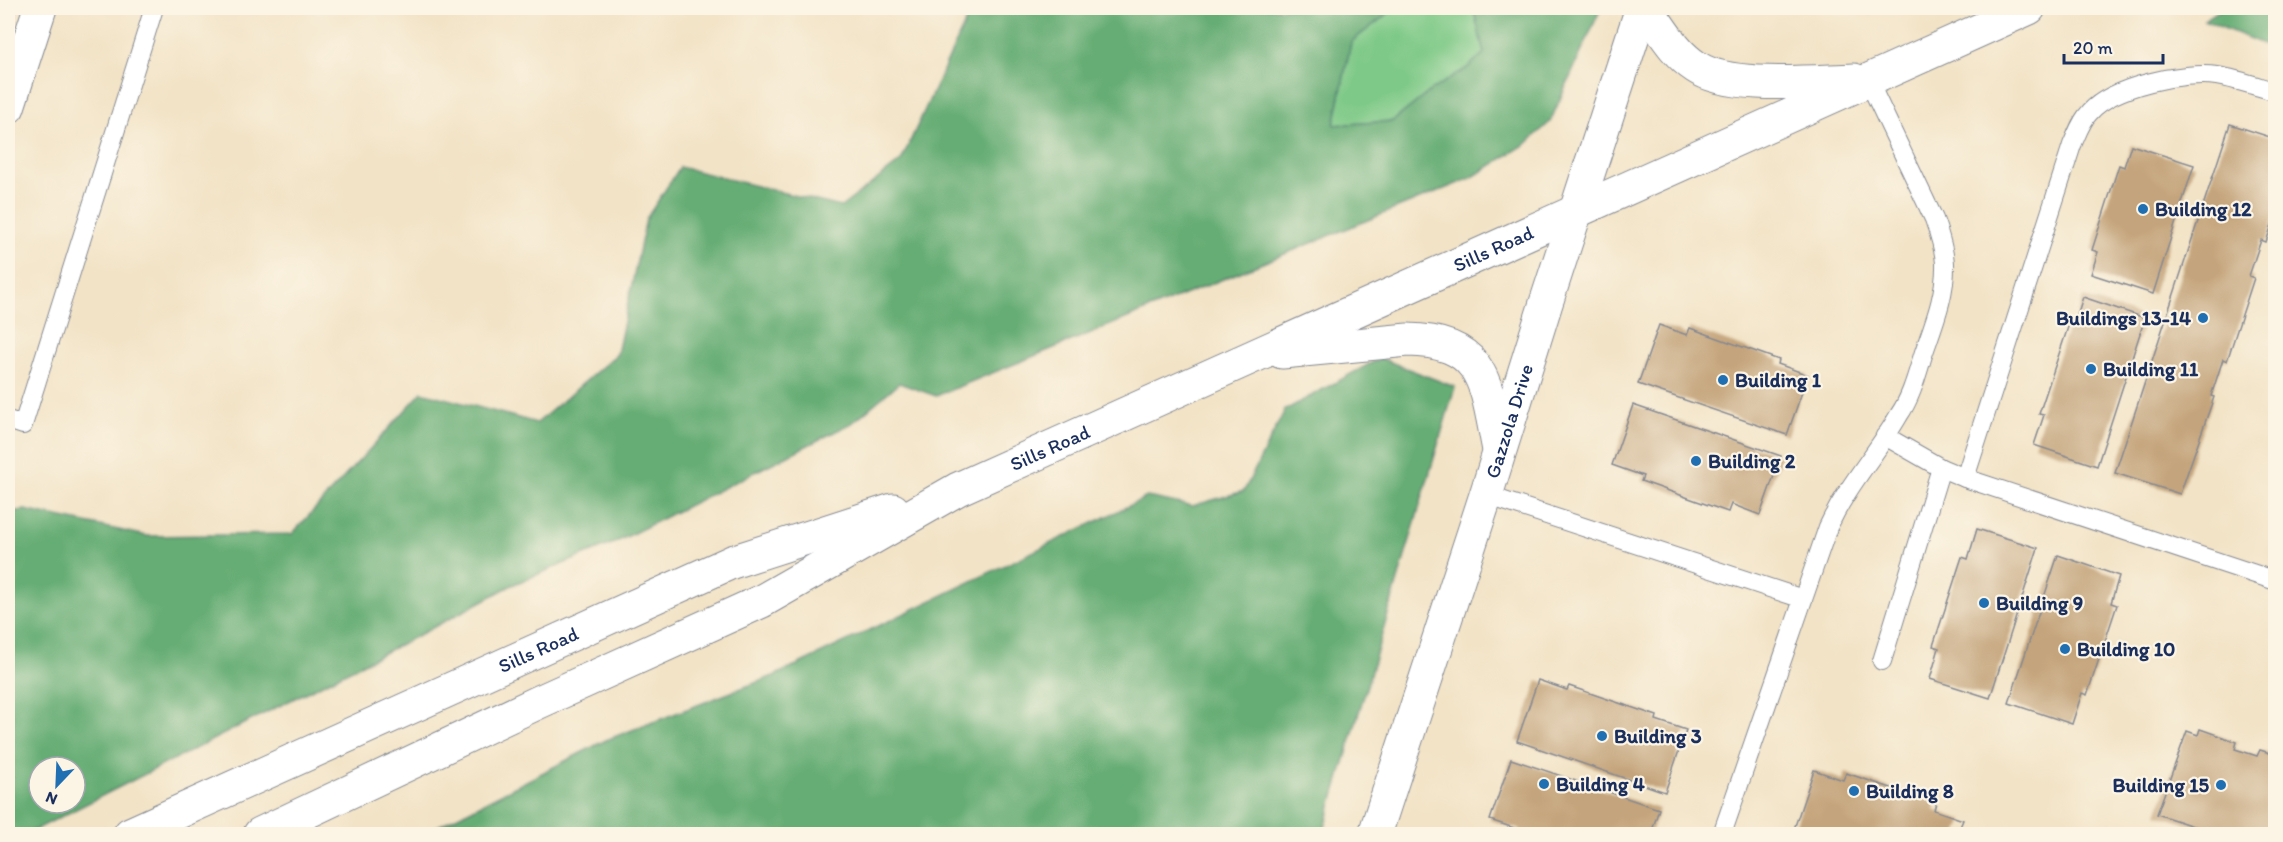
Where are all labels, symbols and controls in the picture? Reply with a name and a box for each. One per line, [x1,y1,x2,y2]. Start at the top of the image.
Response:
scale bar [2064,27,2163,65]
text: 20 m [2073,37,2113,59]
place label: Building 12 [2155,197,2252,222]
marker: Building 12 [2136,202,2150,216]
street label: Sills Road [1450,220,1537,277]
place label: Buildings 13-14 [2056,306,2191,331]
marker: Buildings 13-14 [2196,311,2210,325]
place label: Building 11 [2103,357,2199,382]
street label: Gazzola Drive [1480,361,1538,481]
marker: Building 11 [2084,362,2098,376]
place label: Building 1 [1735,368,1822,393]
marker: Building 1 [1716,373,1730,387]
street label: Sills Road [1006,419,1094,476]
place label: Building 2 [1708,449,1796,474]
marker: Building 2 [1689,454,1703,468]
place label: Building 9 [1996,591,2083,616]
marker: Building 9 [1977,596,1991,610]
street label: Sills Road [494,621,582,678]
place label: Building 10 [2077,637,2175,662]
marker: Building 10 [2058,642,2072,656]
place label: Building 3 [1614,724,1702,749]
marker: Building 3 [1595,729,1609,743]
north arrow [27,755,87,815]
place label: Building 4 [1556,772,1645,797]
place label: Building 15 [2113,773,2209,798]
marker: Building 4 [1537,777,1551,791]
marker: Building 15 [2214,778,2228,792]
place label: Building 8 [1866,779,1954,804]
marker: Building 8 [1847,784,1861,798]
text: N [43,787,60,809]

